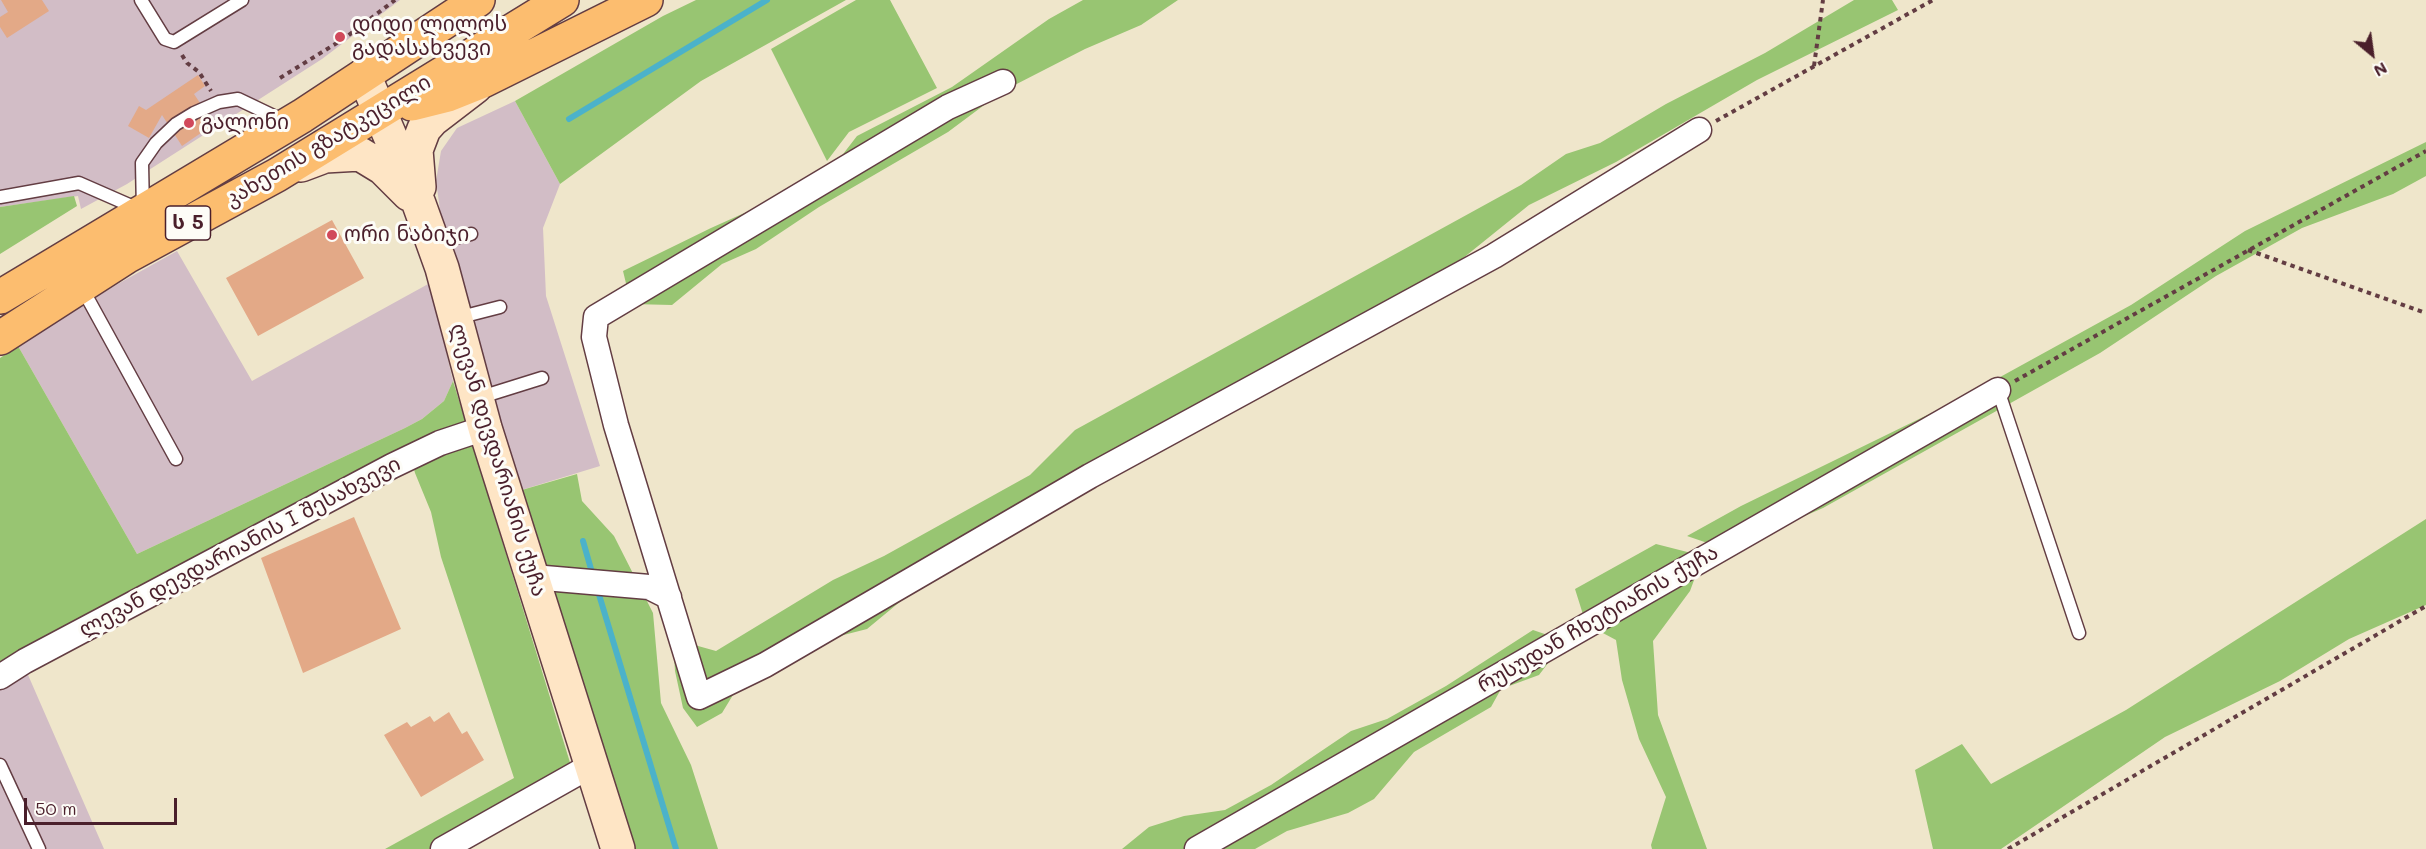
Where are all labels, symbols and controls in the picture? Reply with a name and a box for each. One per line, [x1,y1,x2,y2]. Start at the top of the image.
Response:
place label: დიდი ლილოს გადასახვევი [352,12,507,62]
north arrow [2342,24,2402,84]
marker: დიდი ლილოს გადასახვევი [333,30,347,44]
text: N [2371,58,2391,82]
street label: კახეთის გზატკეცილი [221,70,435,212]
place label: გალონი [201,110,289,136]
marker: გალონი [182,116,196,130]
road number: ს 5 [166,206,210,240]
place label: ორი ნაბიჯი [344,222,469,248]
marker: ორი ნაბიჯი [325,228,339,242]
street label: ლევან დევდარიანის ქუჩა [444,320,552,600]
street label: ლევან დევდარიანის I შესახვევი [75,451,405,643]
street label: რუსუდან ჩხეტიანის ქუჩა [1473,540,1723,698]
scale bar [27,786,180,824]
text: 50 m [35,796,77,820]

